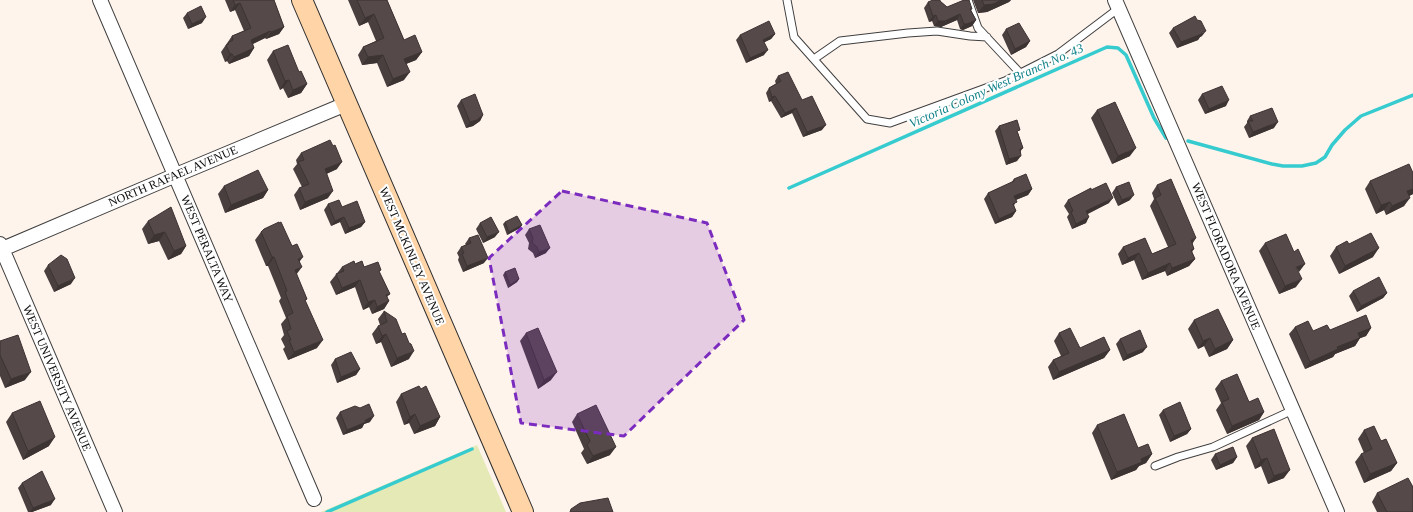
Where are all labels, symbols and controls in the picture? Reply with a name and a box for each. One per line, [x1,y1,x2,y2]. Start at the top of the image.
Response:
water label: Victoria Colony West Branch No. 43 [907,40,1086,131]
street label: NORTH RAFAEL AVENUE [106,142,240,210]
street label: WEST FLORADORA AVENUE [1189,180,1263,332]
street label: WEST MCKINLEY AVENUE [377,185,447,327]
street label: WEST PERALTA WAY [178,193,236,305]
street label: WEST UNIVERSITY AVENUE [20,303,94,453]

